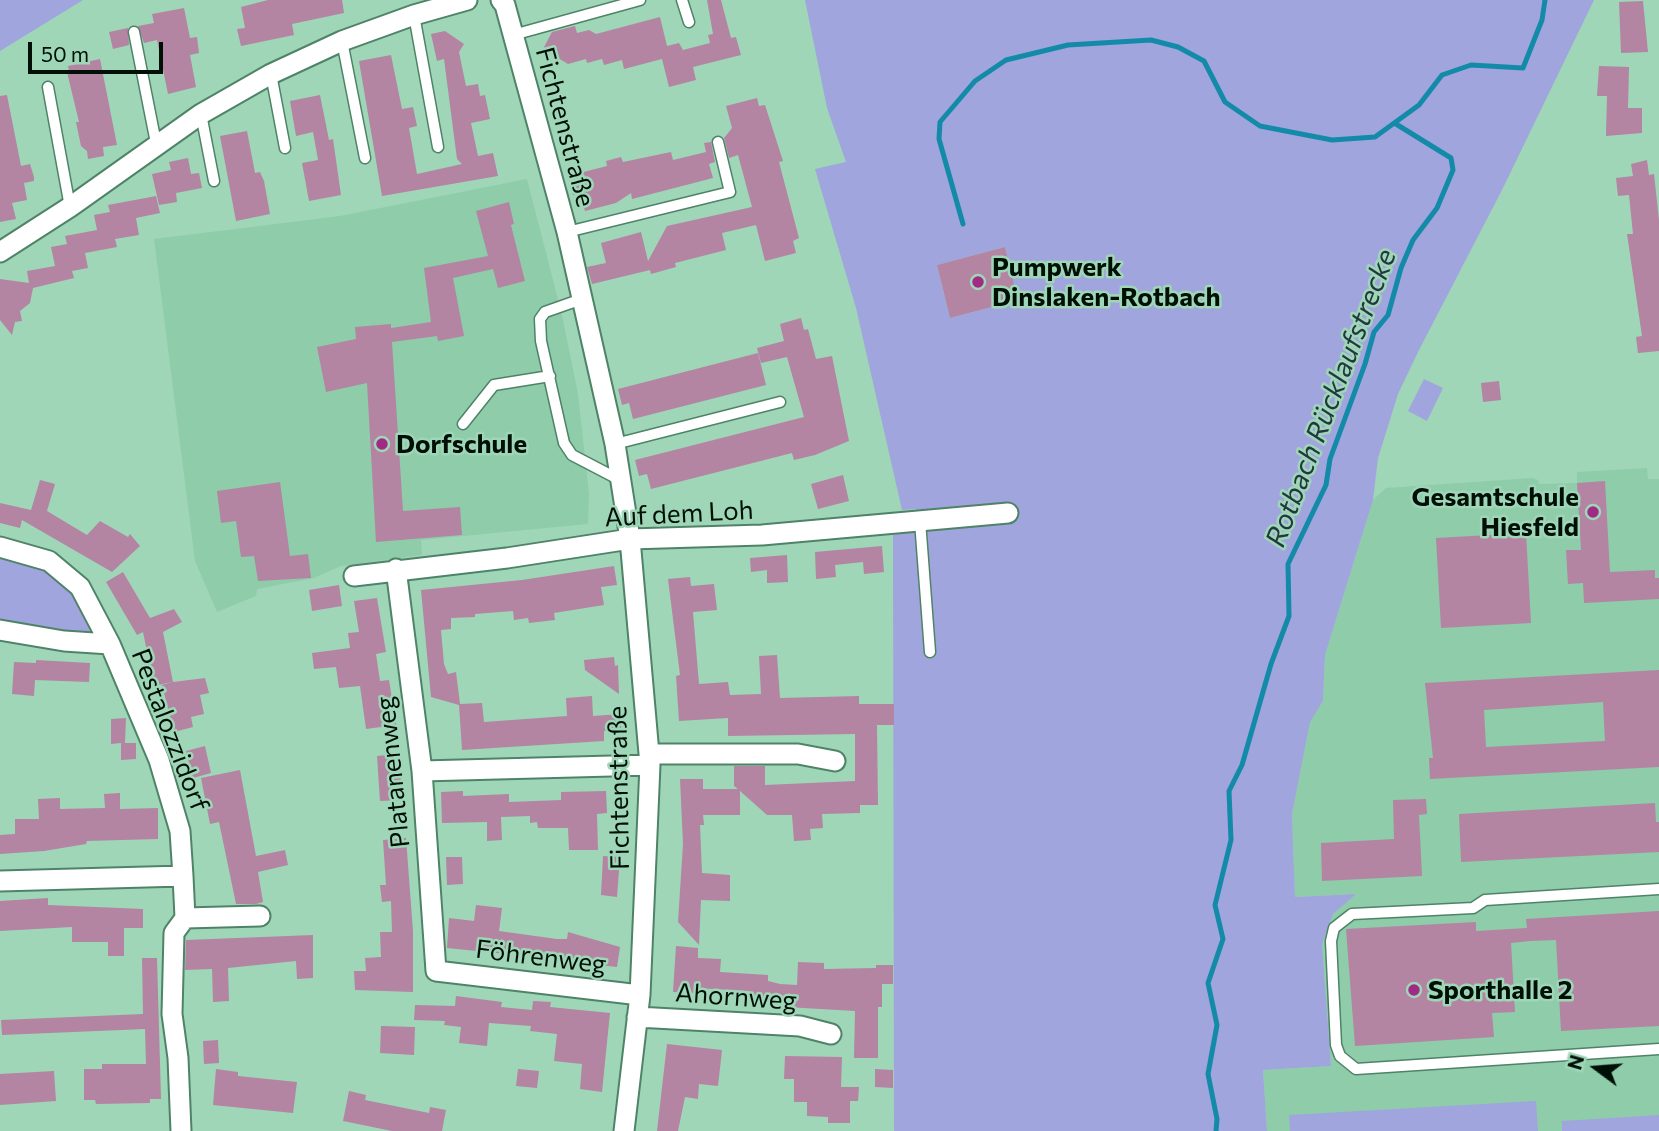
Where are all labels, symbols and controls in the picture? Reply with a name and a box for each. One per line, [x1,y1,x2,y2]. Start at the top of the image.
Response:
scale bar [32,28,166,72]
text: 50 m [41,41,89,66]
street label: Fichtenstraße [529,44,601,210]
water label: Rotbach Rücklaufstrecke [1259,244,1403,552]
place label: Pumpwerk Dinslaken-Rotbach [992,251,1220,312]
marker: Pumpwerk Dinslaken-Rotbach [970,274,986,290]
place label: Dorfschule [396,428,527,460]
marker: Dorfschule [374,436,390,452]
place label: Gesamtschule Hiesfeld [1412,481,1579,542]
street label: Auf dem Loh [604,495,754,533]
marker: Gesamtschule Hiesfeld [1585,504,1601,520]
street label: Pestalozzidorf [125,644,215,816]
street label: Platanenweg [370,695,416,849]
street label: Fichtenstraße [602,706,636,870]
street label: Föhrenweg [474,934,608,980]
place label: Sporthalle 2 [1428,974,1573,1006]
street label: Ahornweg [674,977,798,1017]
marker: Sporthalle 2 [1406,982,1422,998]
north arrow [1561,1033,1631,1103]
text: N [1562,1052,1588,1072]

